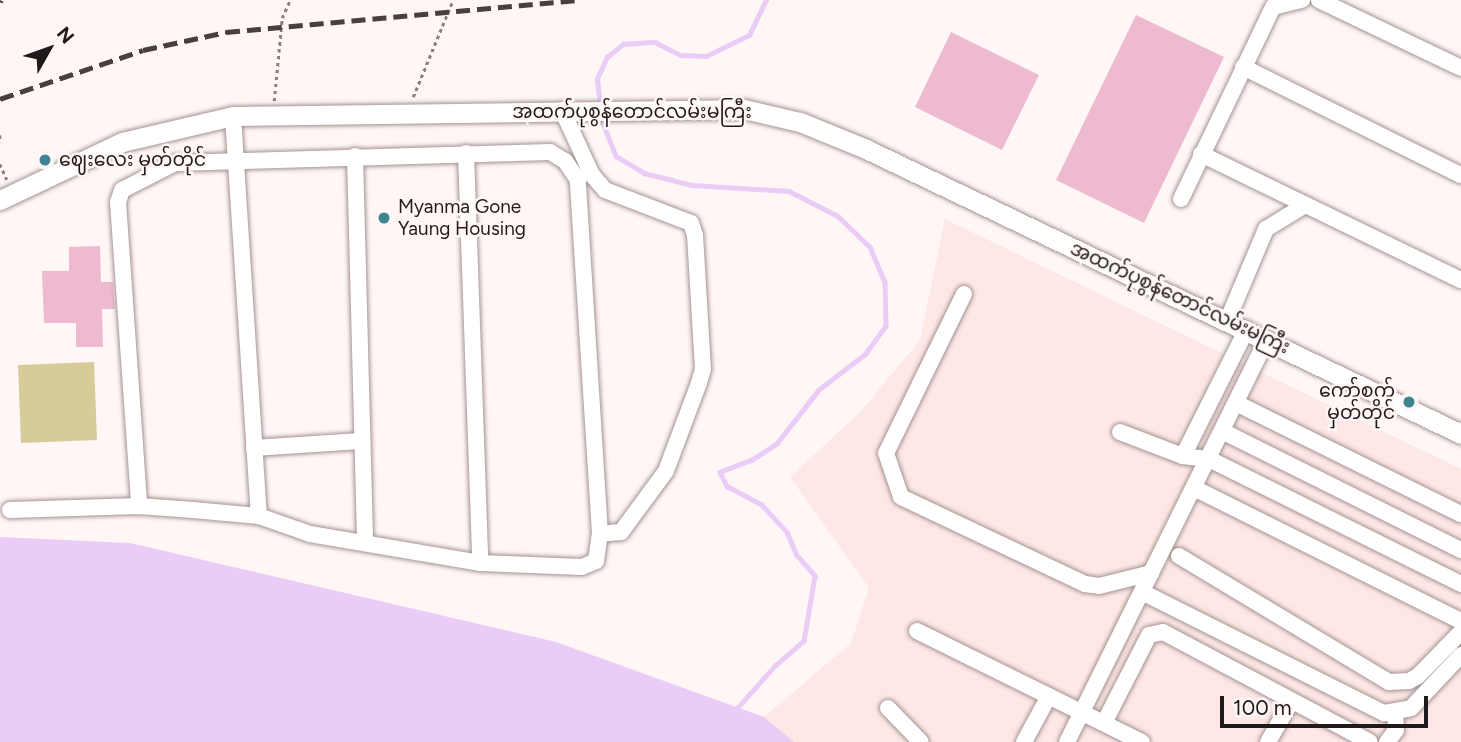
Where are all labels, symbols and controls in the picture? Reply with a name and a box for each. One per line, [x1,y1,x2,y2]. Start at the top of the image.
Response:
north arrow [14,14,84,84]
text: N [52,22,79,48]
street label: အထက်ပုစွန်တောင်လမ်းမကြီး [512,101,752,123]
place label: ဈေးလေး မှတ်တိုင် [59,149,206,171]
marker: ဈေးလေး မှတ်တိုင် [37,152,53,168]
place label: Myanma Gone Yaung Housing [398,196,526,240]
marker: Myanma Gone Yaung Housing [376,210,392,226]
street label: အထက်ပုစွန်တောင်လမ်းမကြီး [1067,237,1293,359]
place label: ကော်စက် မှတ်တိုင် [1319,380,1395,424]
marker: ကော်စက် မှတ်တိုင် [1401,394,1417,410]
scale bar [1223,682,1431,726]
text: 100 m [1233,695,1292,720]

